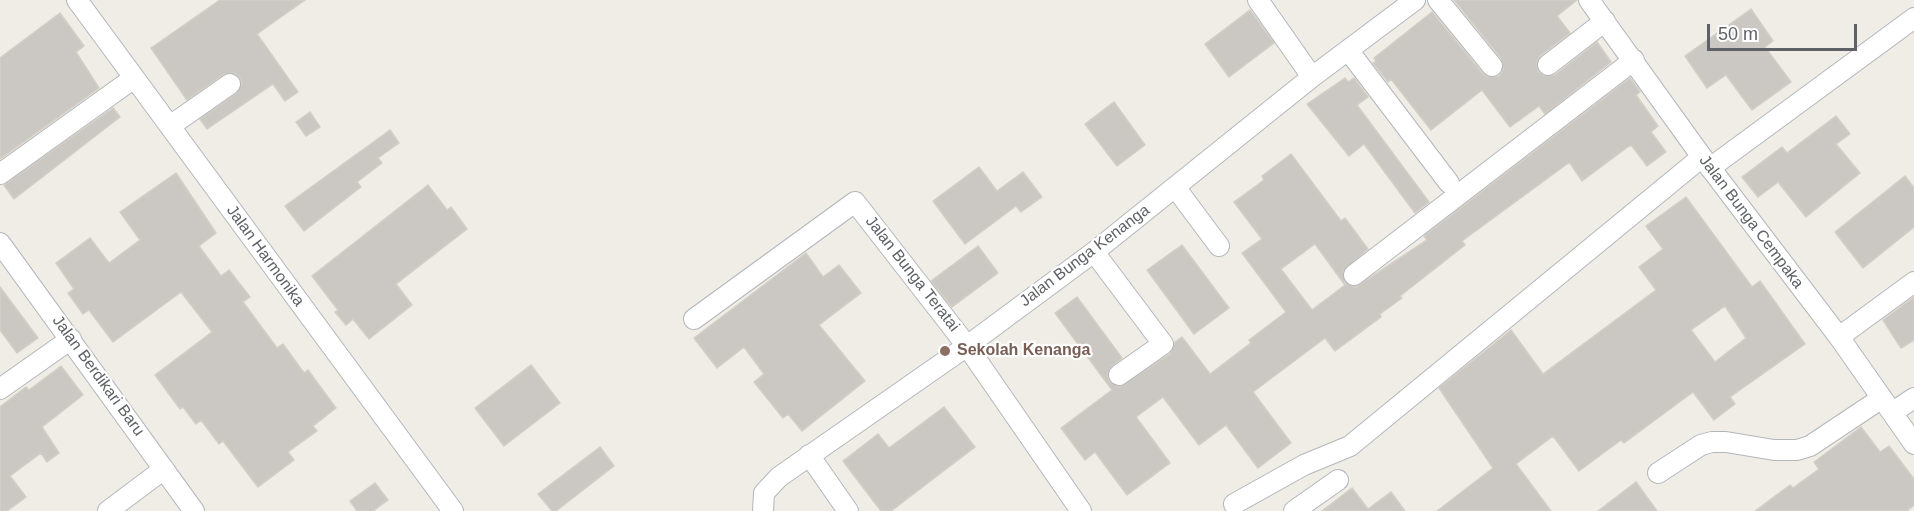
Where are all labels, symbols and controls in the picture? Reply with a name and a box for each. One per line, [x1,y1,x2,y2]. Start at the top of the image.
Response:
scale bar [1710,12,1860,50]
text: 50 m [1718,24,1758,44]
street label: Jalan Bunga Cempaka [1695,152,1807,292]
street label: Jalan Bunga Kenanga [1016,201,1154,311]
street label: Jalan Harmonika [222,202,308,310]
street label: Jalan Bunga Teratai [861,212,963,336]
street label: Jalan Berdikari Baru [48,312,148,440]
place label: Sekolah Kenanga [957,341,1090,361]
marker: Sekolah Kenanga [938,344,952,358]

